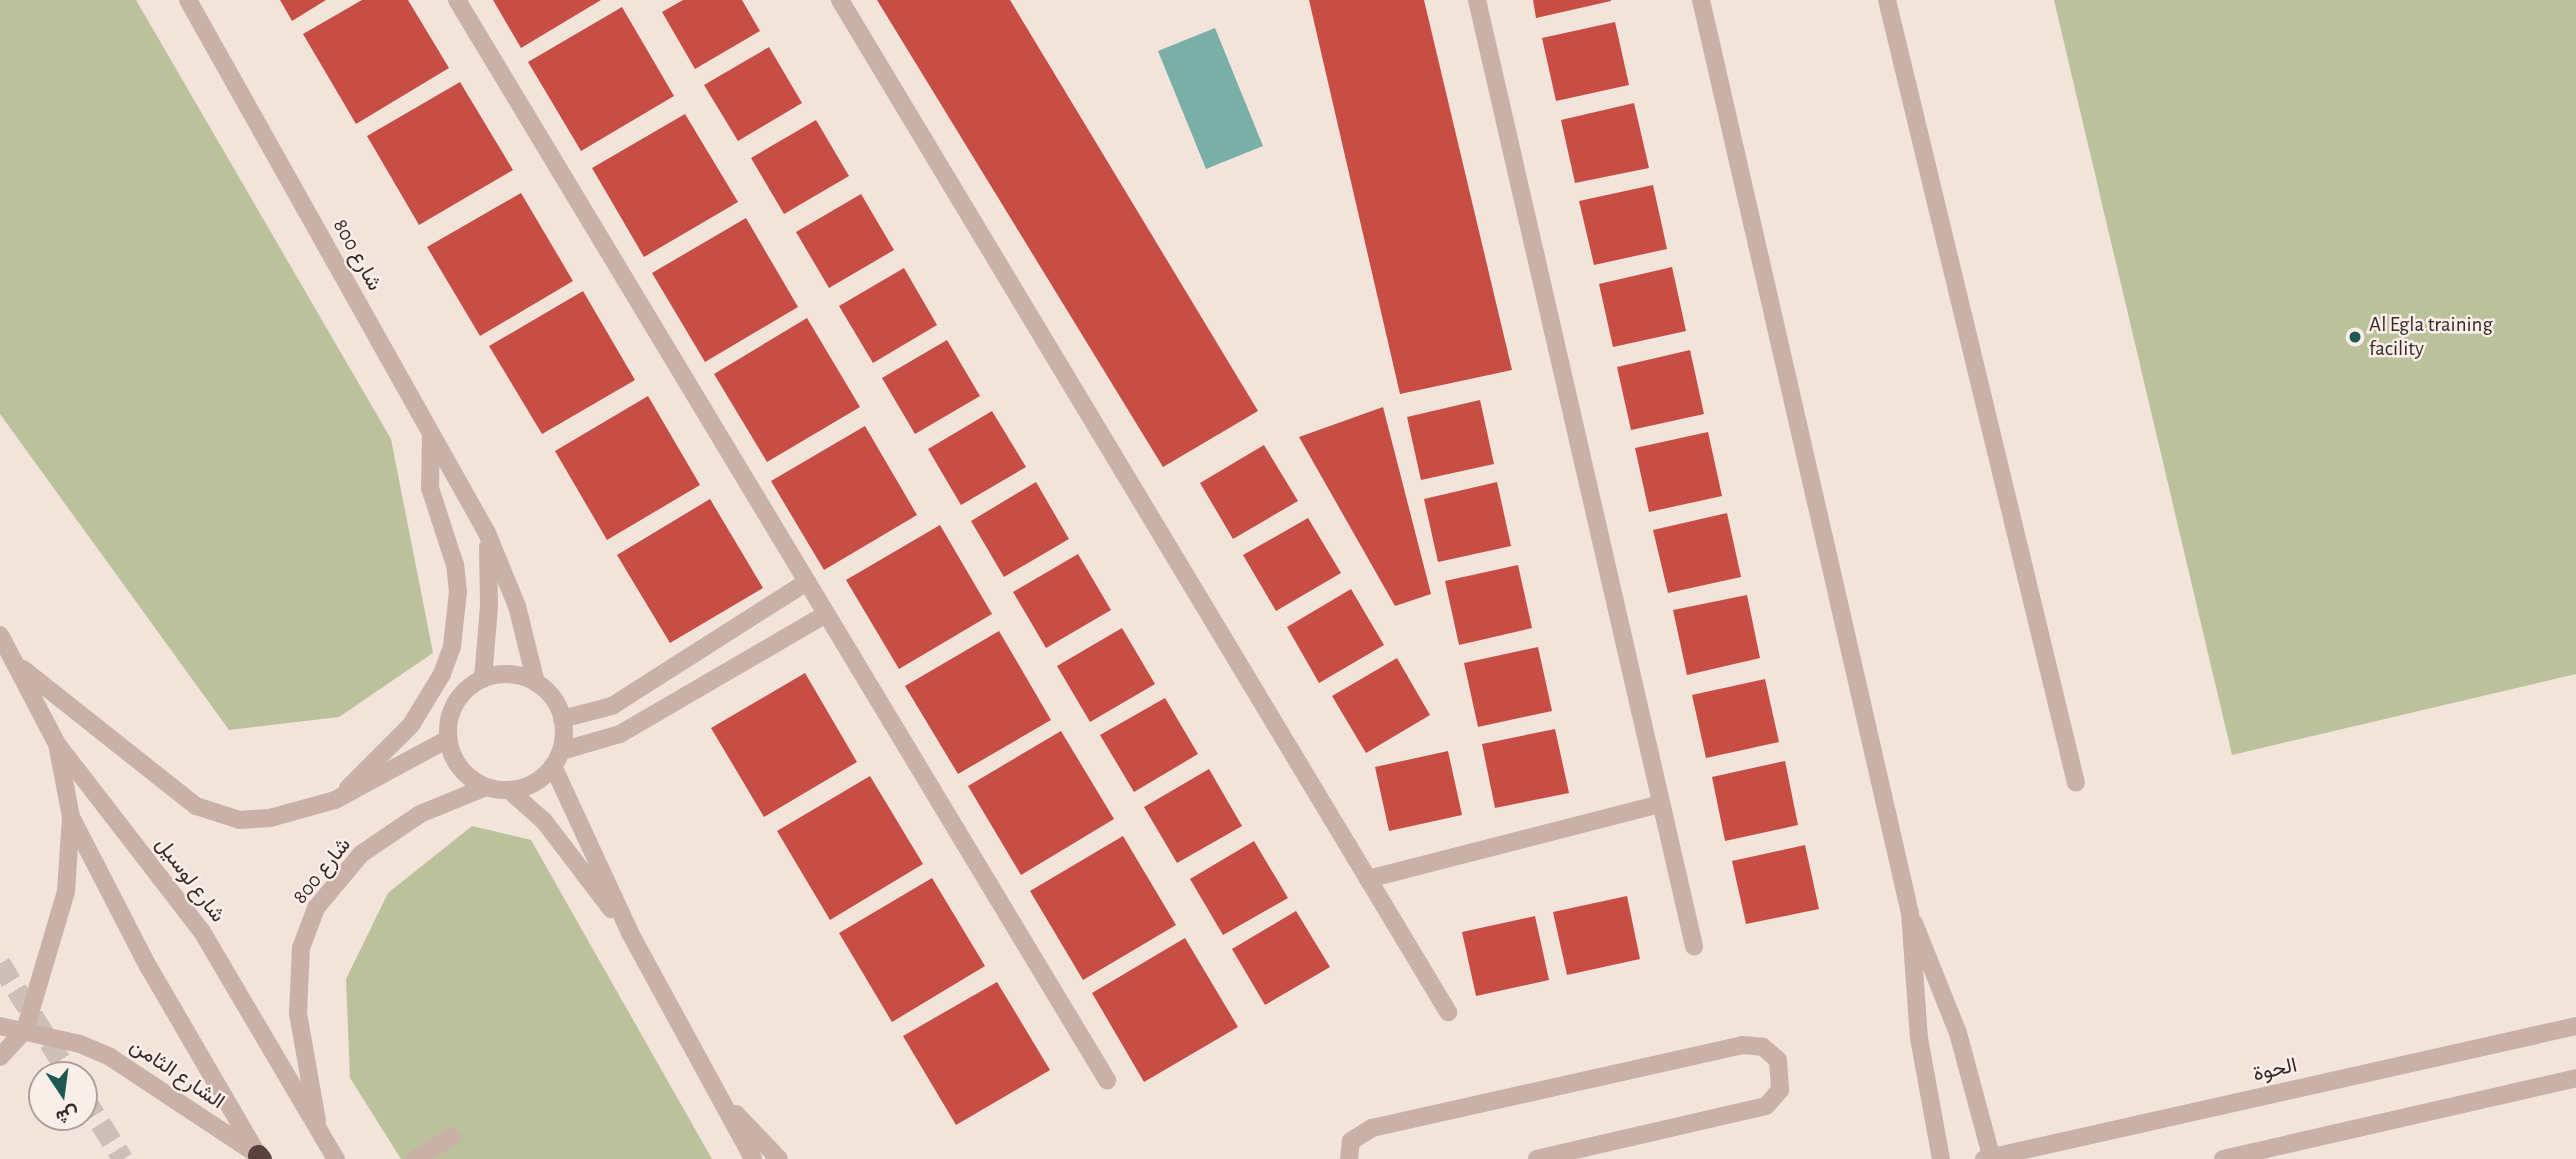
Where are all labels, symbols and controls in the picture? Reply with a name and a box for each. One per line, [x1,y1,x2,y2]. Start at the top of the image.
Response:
street label: شارع 800 [327,215,387,295]
place label: Al Egla training facility [2369,312,2493,362]
marker: Al Egla training facility [2347,329,2363,345]
street label: شارع لوسيل [150,832,230,928]
street label: شارع 800 [288,833,356,909]
street label: الشارع الثامن [125,1033,229,1115]
street label: الحوة [2251,1053,2299,1087]
north arrow [28,1061,98,1131]
text: ش [54,1103,81,1127]

